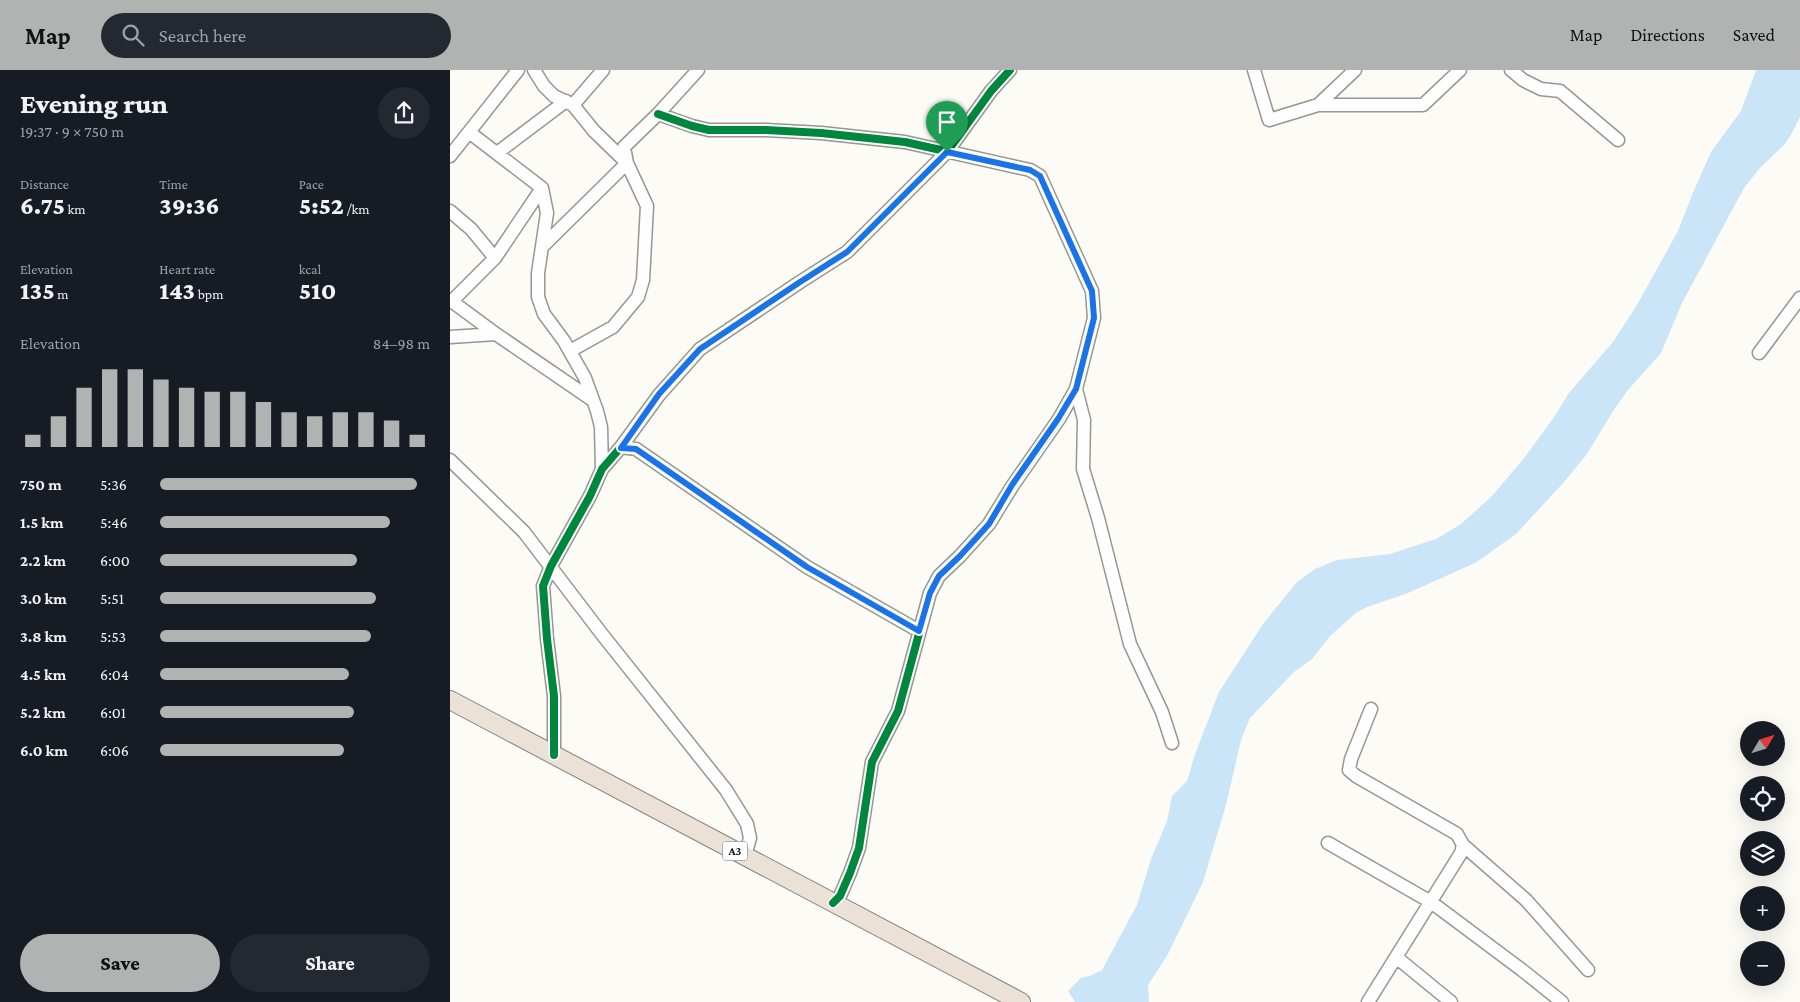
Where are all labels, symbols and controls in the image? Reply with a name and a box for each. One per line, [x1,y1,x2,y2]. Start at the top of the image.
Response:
search box [101,13,451,58]
icon: search [119,21,147,49]
text: Map [25,22,71,49]
text: Search here [159,25,246,46]
text: Map [1570,25,1602,45]
text: Directions [1630,25,1705,45]
text: Saved [1733,25,1775,45]
button: share [378,87,430,139]
text: Evening run [20,88,168,119]
pin [926,101,968,152]
icon: arrive [933,108,961,136]
text: 19:37 · 9 × 750 m [20,123,124,140]
text: Distance [20,176,69,192]
text: Time [159,176,188,192]
text: Pace [299,176,324,192]
text: 6.75 [20,192,65,219]
text: 39:36 [159,192,220,219]
text: 5:52 [299,192,344,219]
text: km [65,201,85,217]
text: /km [344,201,369,217]
text: Elevation [20,261,73,277]
text: Heart rate [159,261,215,277]
text: kcal [299,261,321,277]
text: 135 [20,277,55,304]
text: 143 [159,277,195,304]
text: 510 [299,277,336,304]
text: m [55,286,69,302]
text: bpm [195,286,223,302]
text: Elevation [20,335,81,352]
text: 84–98 m [373,335,430,352]
text: 750 m [20,476,62,493]
text: 5:36 [100,476,127,493]
text: 1.5 km [20,514,64,531]
text: 5:46 [100,514,128,531]
text: 2.2 km [20,552,66,569]
text: 6:00 [100,552,130,569]
text: 3.0 km [20,590,67,607]
text: 5:51 [100,590,124,607]
text: 3.8 km [20,628,67,645]
text: 5:53 [100,628,126,645]
text: 4.5 km [20,666,66,683]
text: 6:04 [100,666,129,683]
text: 5.2 km [20,704,66,721]
text: 6:01 [100,704,126,721]
north arrow [1740,721,1785,766]
map controls [1740,721,1785,986]
text: 6.0 km [20,742,68,759]
text: 6:06 [100,742,129,759]
button: locate [1740,776,1785,821]
button: layers [1740,831,1785,876]
road number: A3 [722,841,748,860]
button: + [1740,886,1785,931]
button: Save [20,934,220,992]
button: Share [230,934,430,992]
button: − [1740,941,1785,986]

